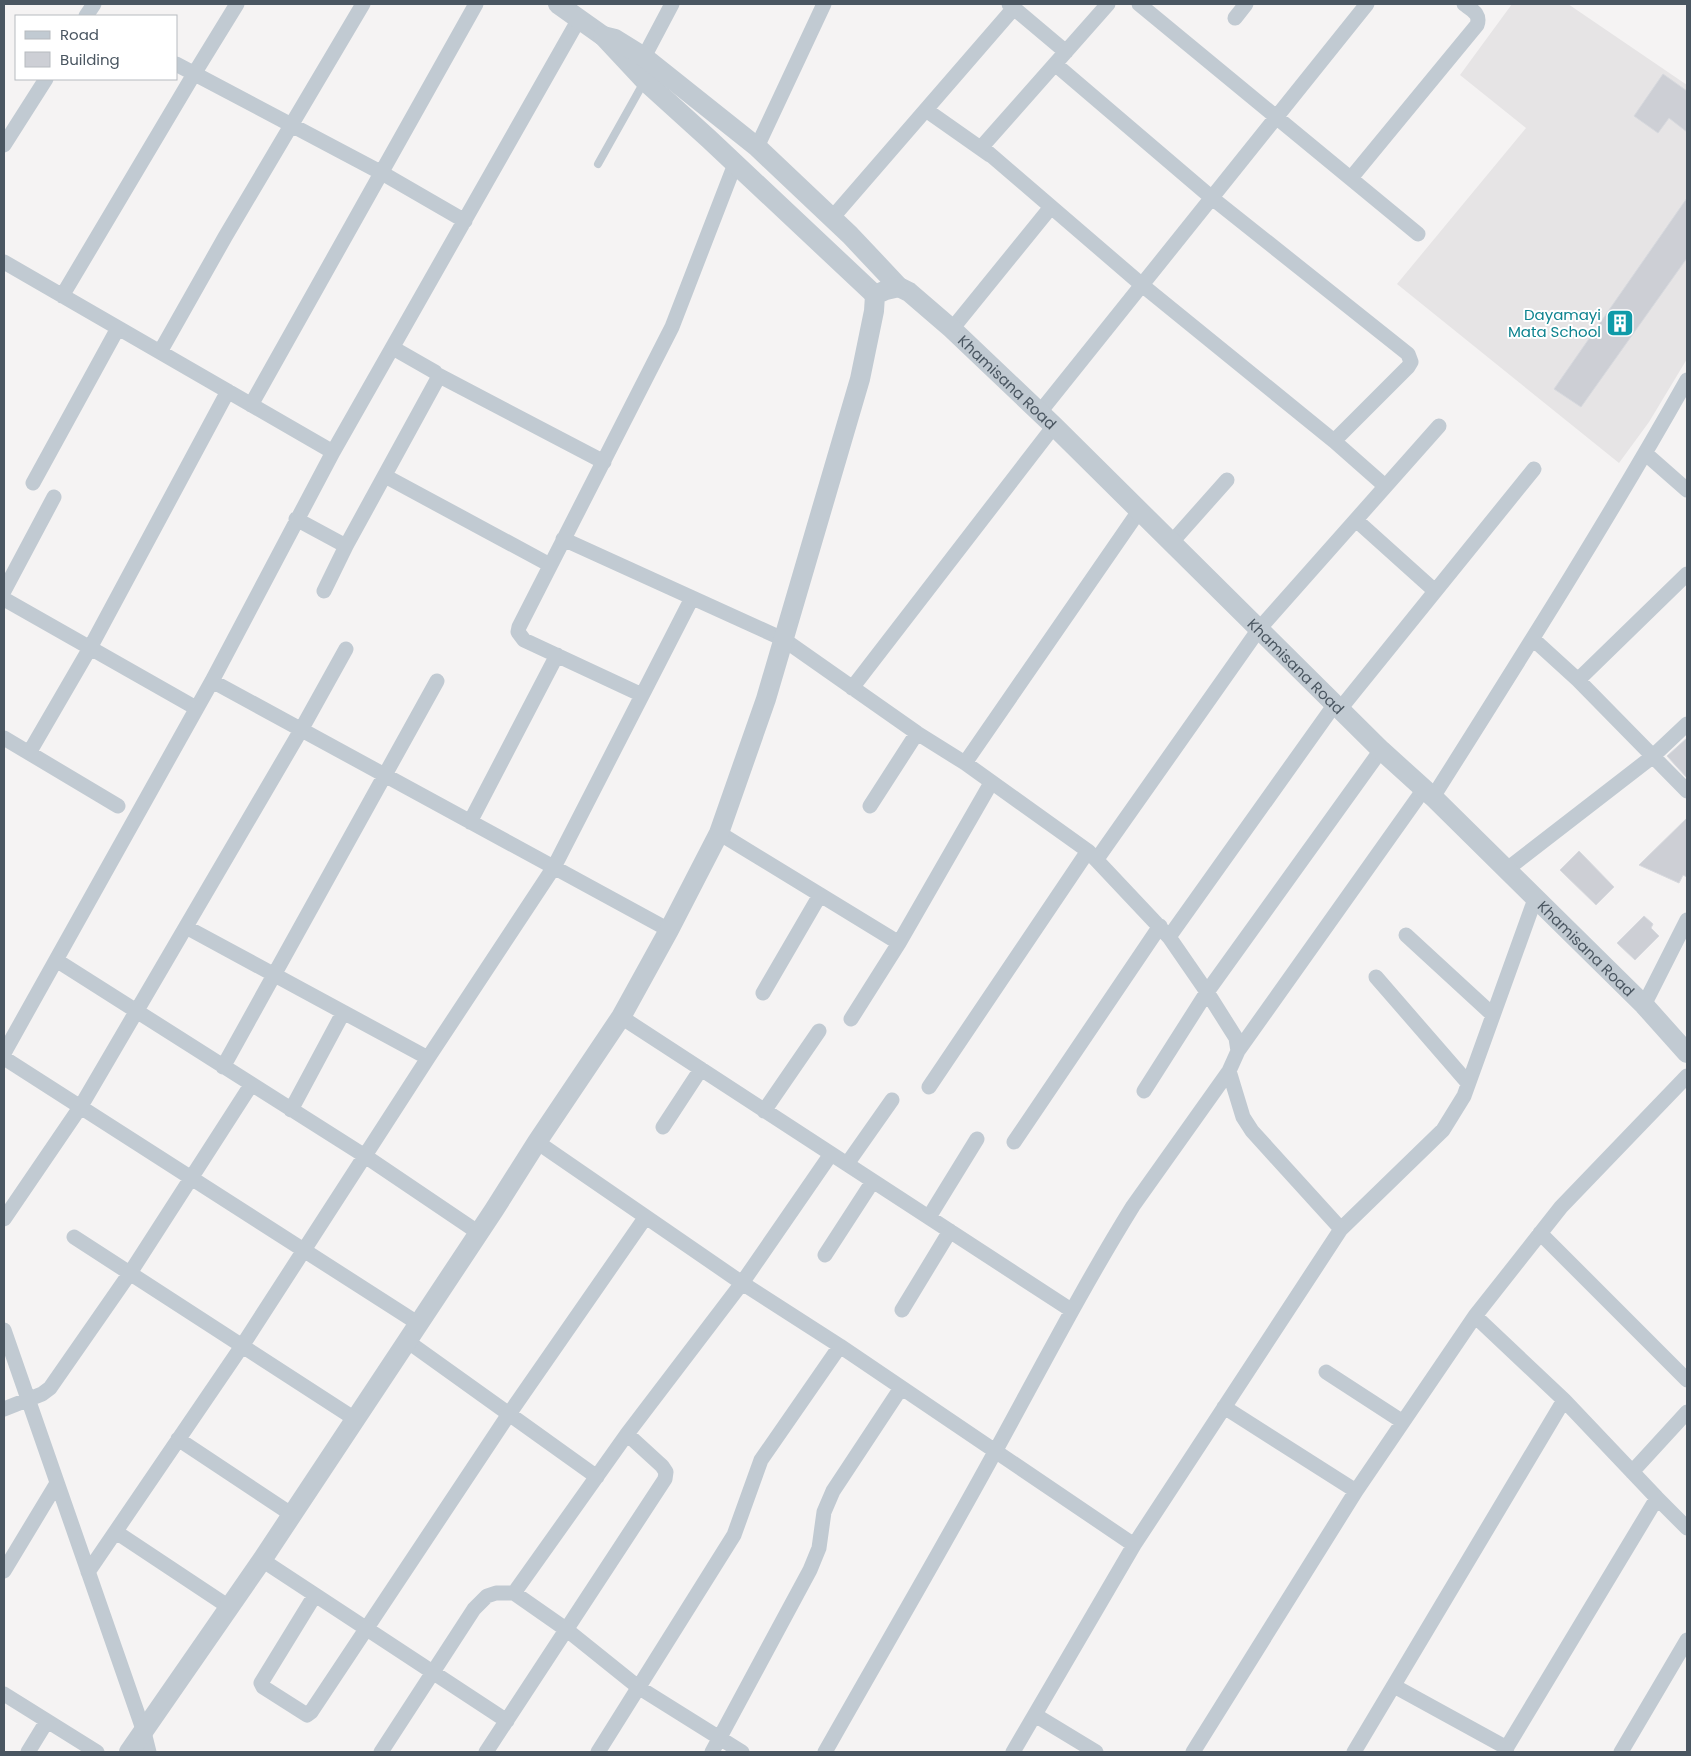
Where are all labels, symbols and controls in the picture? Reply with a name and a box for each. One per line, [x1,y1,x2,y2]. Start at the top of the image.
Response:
legend [15,15,178,80]
text: Road [60,24,99,45]
text: Building [60,49,120,70]
place label: Dayamayi Mata School [1508,304,1601,342]
building icon: Dayamayi Mata School [1605,308,1635,338]
street label: Khamisana Road [954,330,1061,434]
street label: Khamisana Road [1243,613,1349,719]
street label: Khamisana Road [1533,896,1640,1001]

